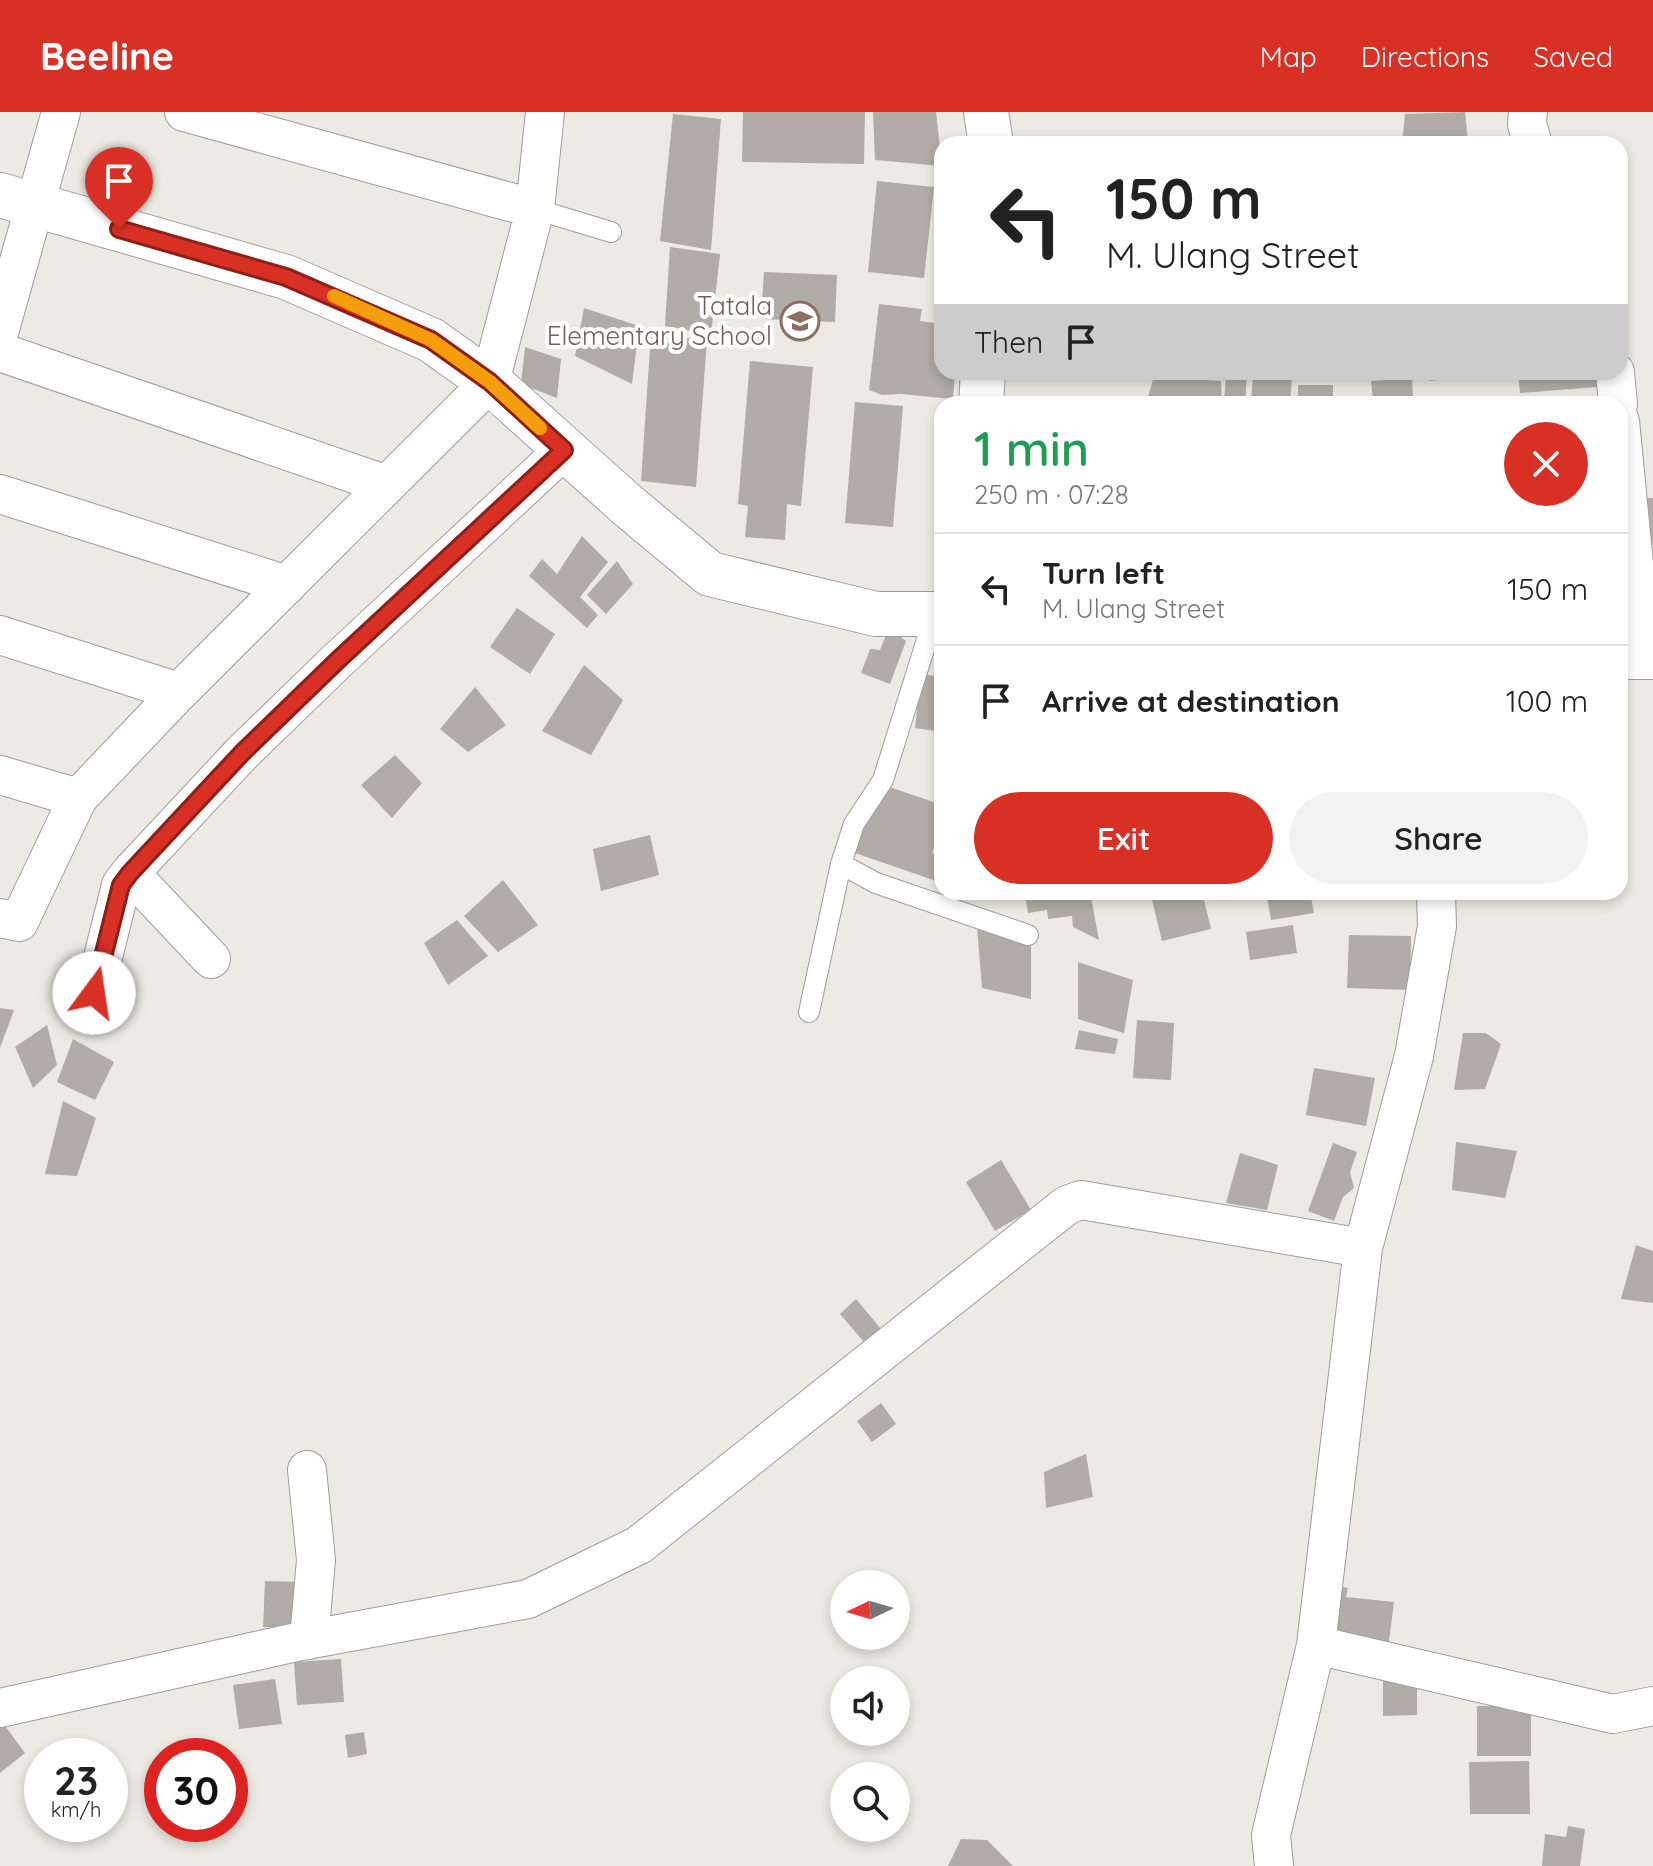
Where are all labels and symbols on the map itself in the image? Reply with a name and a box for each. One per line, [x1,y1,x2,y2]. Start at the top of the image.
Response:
pin [85,147,153,229]
place label: Tatala Elementary School [547,289,772,352]
school or university icon: Tatala Elementary School [779,300,821,342]
position arrow [52,951,136,1035]
north arrow [830,1570,910,1650]
speed limit sign: 30 [144,1738,248,1842]

